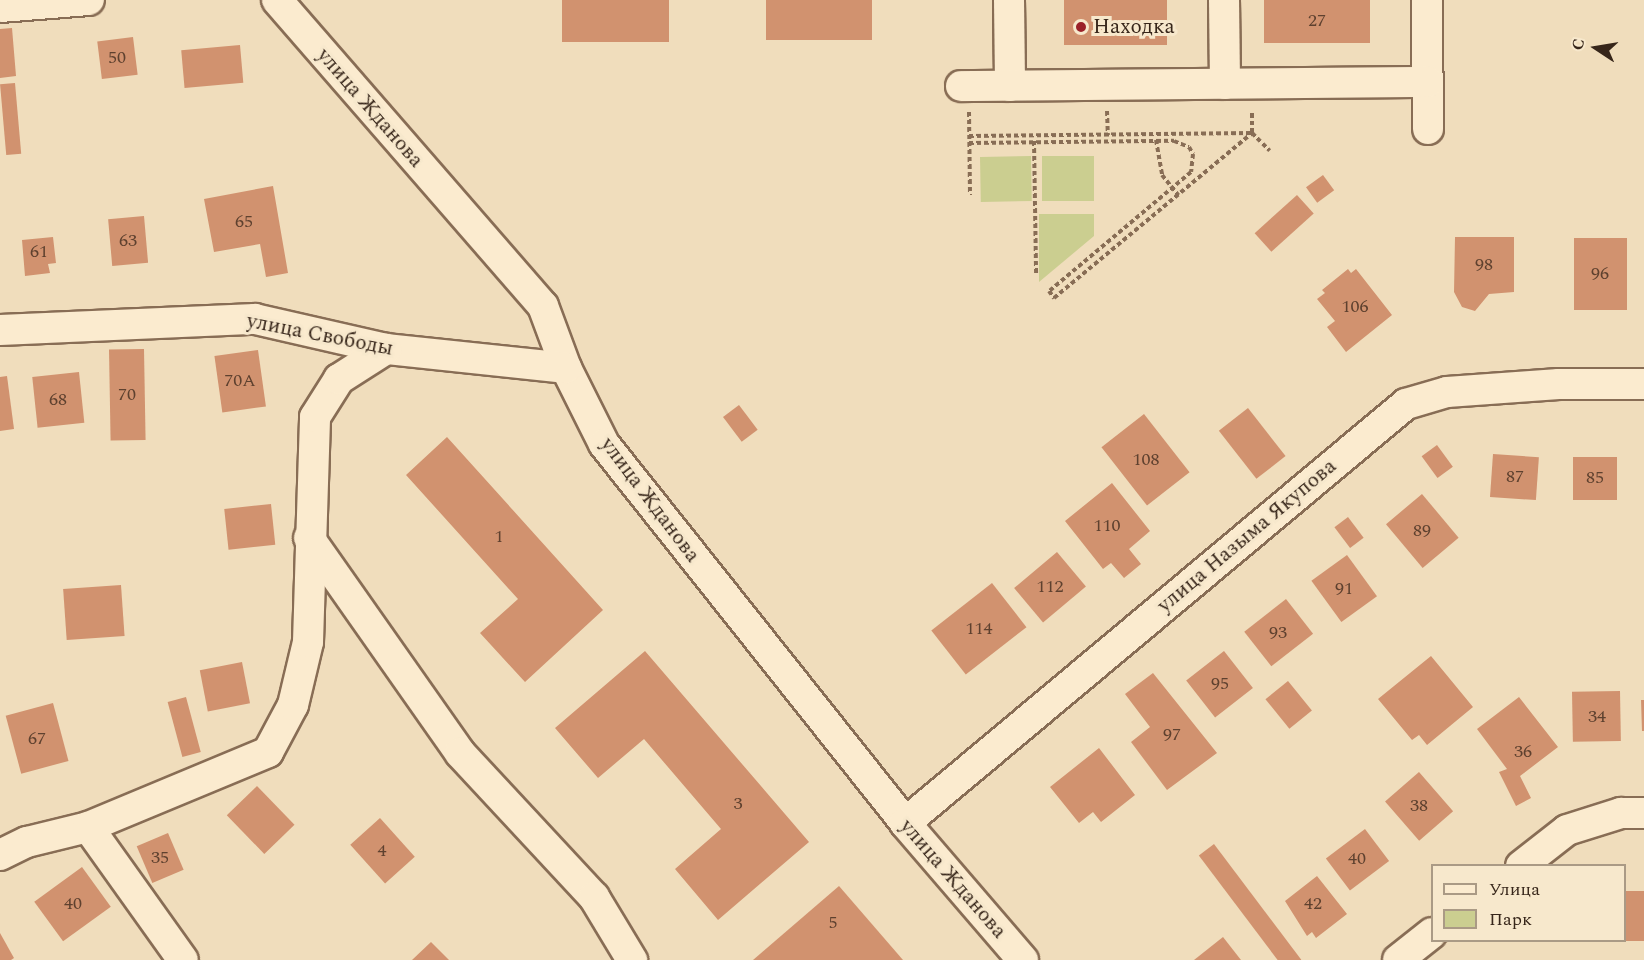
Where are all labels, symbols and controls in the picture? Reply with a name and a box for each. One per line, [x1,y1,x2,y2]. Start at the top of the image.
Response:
house number: 27 [1308,10,1326,32]
place label: Находка [1093,14,1175,40]
north arrow [1566,18,1626,78]
marker: Находка [1074,20,1088,34]
text: С [1565,36,1591,52]
street label: улица Жданова [311,43,429,173]
house number: 50 [108,47,126,69]
house number: 65 [235,211,253,233]
house number: 63 [119,230,137,252]
house number: 61 [30,241,48,263]
house number: 98 [1475,254,1493,276]
house number: 96 [1591,263,1609,285]
house number: 106 [1342,296,1368,318]
street label: улица Свободы [245,308,395,362]
house number: 70А [224,370,256,392]
house number: 70 [118,384,136,406]
house number: 68 [49,389,67,411]
street label: улица Жданова [595,433,705,567]
house number: 108 [1133,449,1159,471]
street label: улица Назыма Якупова [1152,454,1342,618]
house number: 87 [1506,466,1524,488]
house number: 85 [1586,467,1604,489]
house number: 110 [1094,515,1120,537]
house number: 89 [1413,520,1431,542]
house number: 1 [495,526,503,548]
house number: 112 [1037,576,1063,598]
house number: 91 [1335,578,1353,600]
house number: 114 [966,618,992,640]
house number: 93 [1269,622,1287,644]
house number: 95 [1211,673,1229,695]
house number: 34 [1588,706,1606,728]
house number: 97 [1163,724,1181,746]
house number: 67 [28,728,46,750]
house number: 36 [1514,741,1532,763]
house number: 3 [734,793,742,815]
house number: 38 [1410,795,1428,817]
street label: улица Жданова [894,814,1012,944]
house number: 4 [378,840,386,862]
house number: 35 [151,847,169,869]
house number: 40 [1348,848,1366,870]
legend [1431,864,1626,942]
text: Улица [1489,876,1540,903]
house number: 40 [64,893,82,915]
house number: 42 [1304,893,1322,915]
text: Парк [1489,906,1532,933]
house number: 5 [829,912,837,934]

